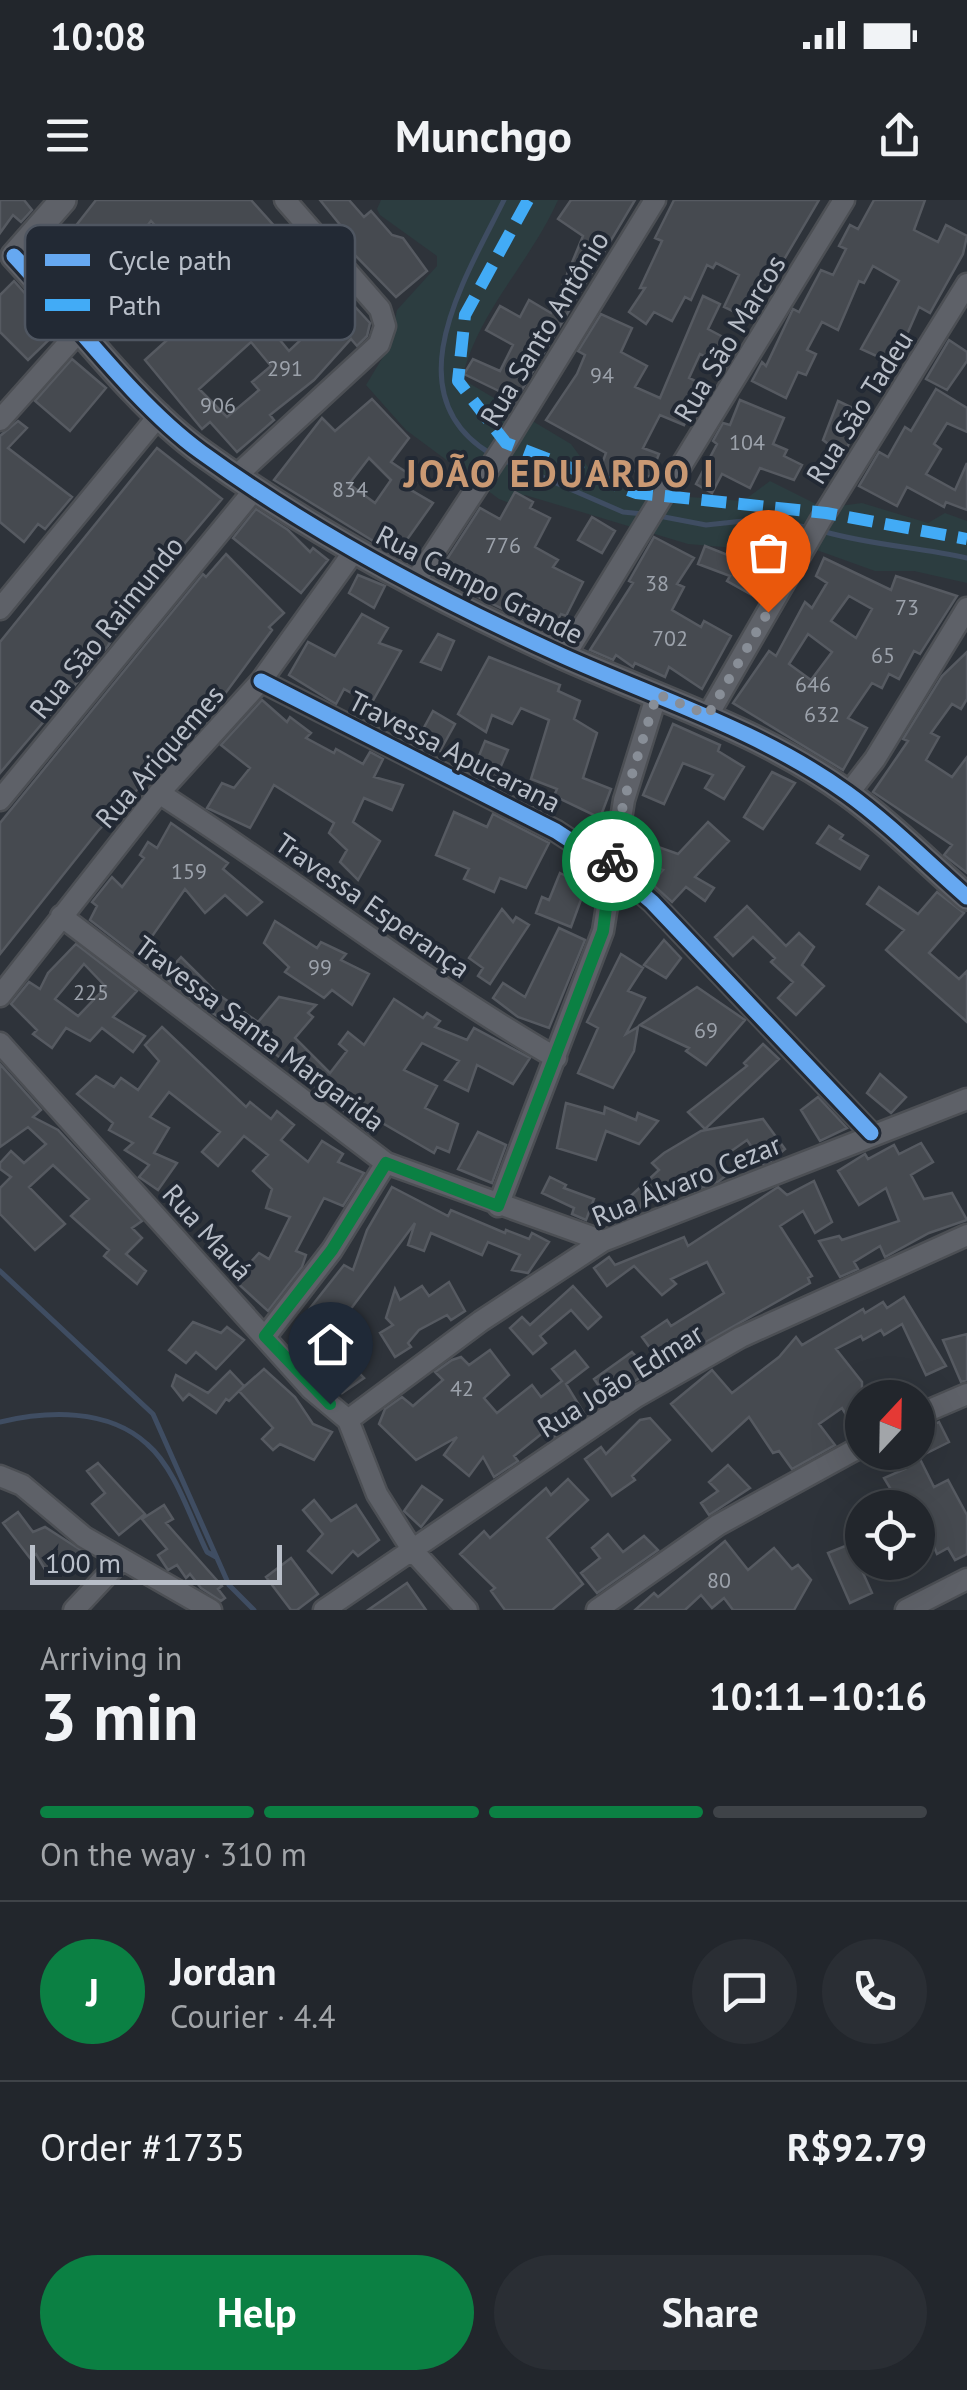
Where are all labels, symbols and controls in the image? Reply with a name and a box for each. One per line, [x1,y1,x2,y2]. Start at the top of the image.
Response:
text: 10:08 [50,11,146,60]
text: Munchgo [395,106,572,164]
icon: menu [40,108,95,163]
icon: share [872,108,927,163]
street label: Rua Santo Antônio [471,224,617,432]
legend [25,225,355,340]
text: Cycle path [108,241,232,278]
street label: Rua São Marcos [665,248,793,428]
text: Path [108,286,161,323]
street label: Rua São Tadeu [797,323,921,491]
house number: 291 [267,354,303,382]
house number: 94 [590,361,614,389]
house number: 906 [200,391,236,419]
house number: 104 [729,428,765,456]
district label: JOÃO EDUARDO I [403,448,716,497]
house number: 834 [332,475,368,503]
pin [726,510,811,613]
street label: Rua Campo Grande [370,516,590,652]
icon: bag [741,525,796,580]
street label: Rua São Raimundo [21,528,191,726]
house number: 776 [485,531,521,559]
house number: 38 [645,569,669,597]
house number: 73 [895,593,919,621]
house number: 702 [652,624,688,652]
house number: 65 [871,641,895,669]
house number: 646 [795,670,831,698]
street label: Rua Ariquemes [86,677,232,835]
street label: Travessa Apucarana [343,682,567,820]
house number: 632 [804,700,840,728]
courier [562,811,662,911]
street label: Travessa Esperança [268,824,478,986]
icon: bike [585,834,640,889]
house number: 159 [171,857,207,885]
street label: Travessa Santa Margarida [128,927,392,1139]
house number: 99 [308,953,332,981]
house number: 225 [73,978,109,1006]
house number: 69 [694,1016,718,1044]
street label: Rua Álvaro Cezar [586,1125,786,1235]
street label: Rua Mauá [155,1176,261,1288]
pin [288,1302,373,1405]
street label: Rua João Edmar [530,1314,710,1446]
icon: home [303,1317,358,1372]
house number: 42 [450,1374,474,1402]
north arrow [845,1380,935,1470]
map controls [845,1380,935,1580]
button: locate [845,1490,935,1580]
scale bar [30,1540,282,1584]
text: 100 m [45,1544,121,1581]
house number: 80 [707,1566,731,1594]
text: Arriving in [40,1637,182,1679]
text: 10:11–10:16 [709,1671,927,1720]
text: 3 min [40,1674,199,1758]
text: On the way · 310 m [40,1833,307,1875]
button: chat [692,1939,797,2044]
button: phone [822,1939,927,2044]
text: Jordan [170,1946,276,1995]
text: J [86,1967,99,2016]
text: Courier · 4.4 [170,1995,336,2037]
text: Order #1735 [40,2122,245,2171]
text: R$92.79 [787,2122,927,2171]
button: Help [40,2255,474,2370]
button: Share [494,2255,927,2370]

